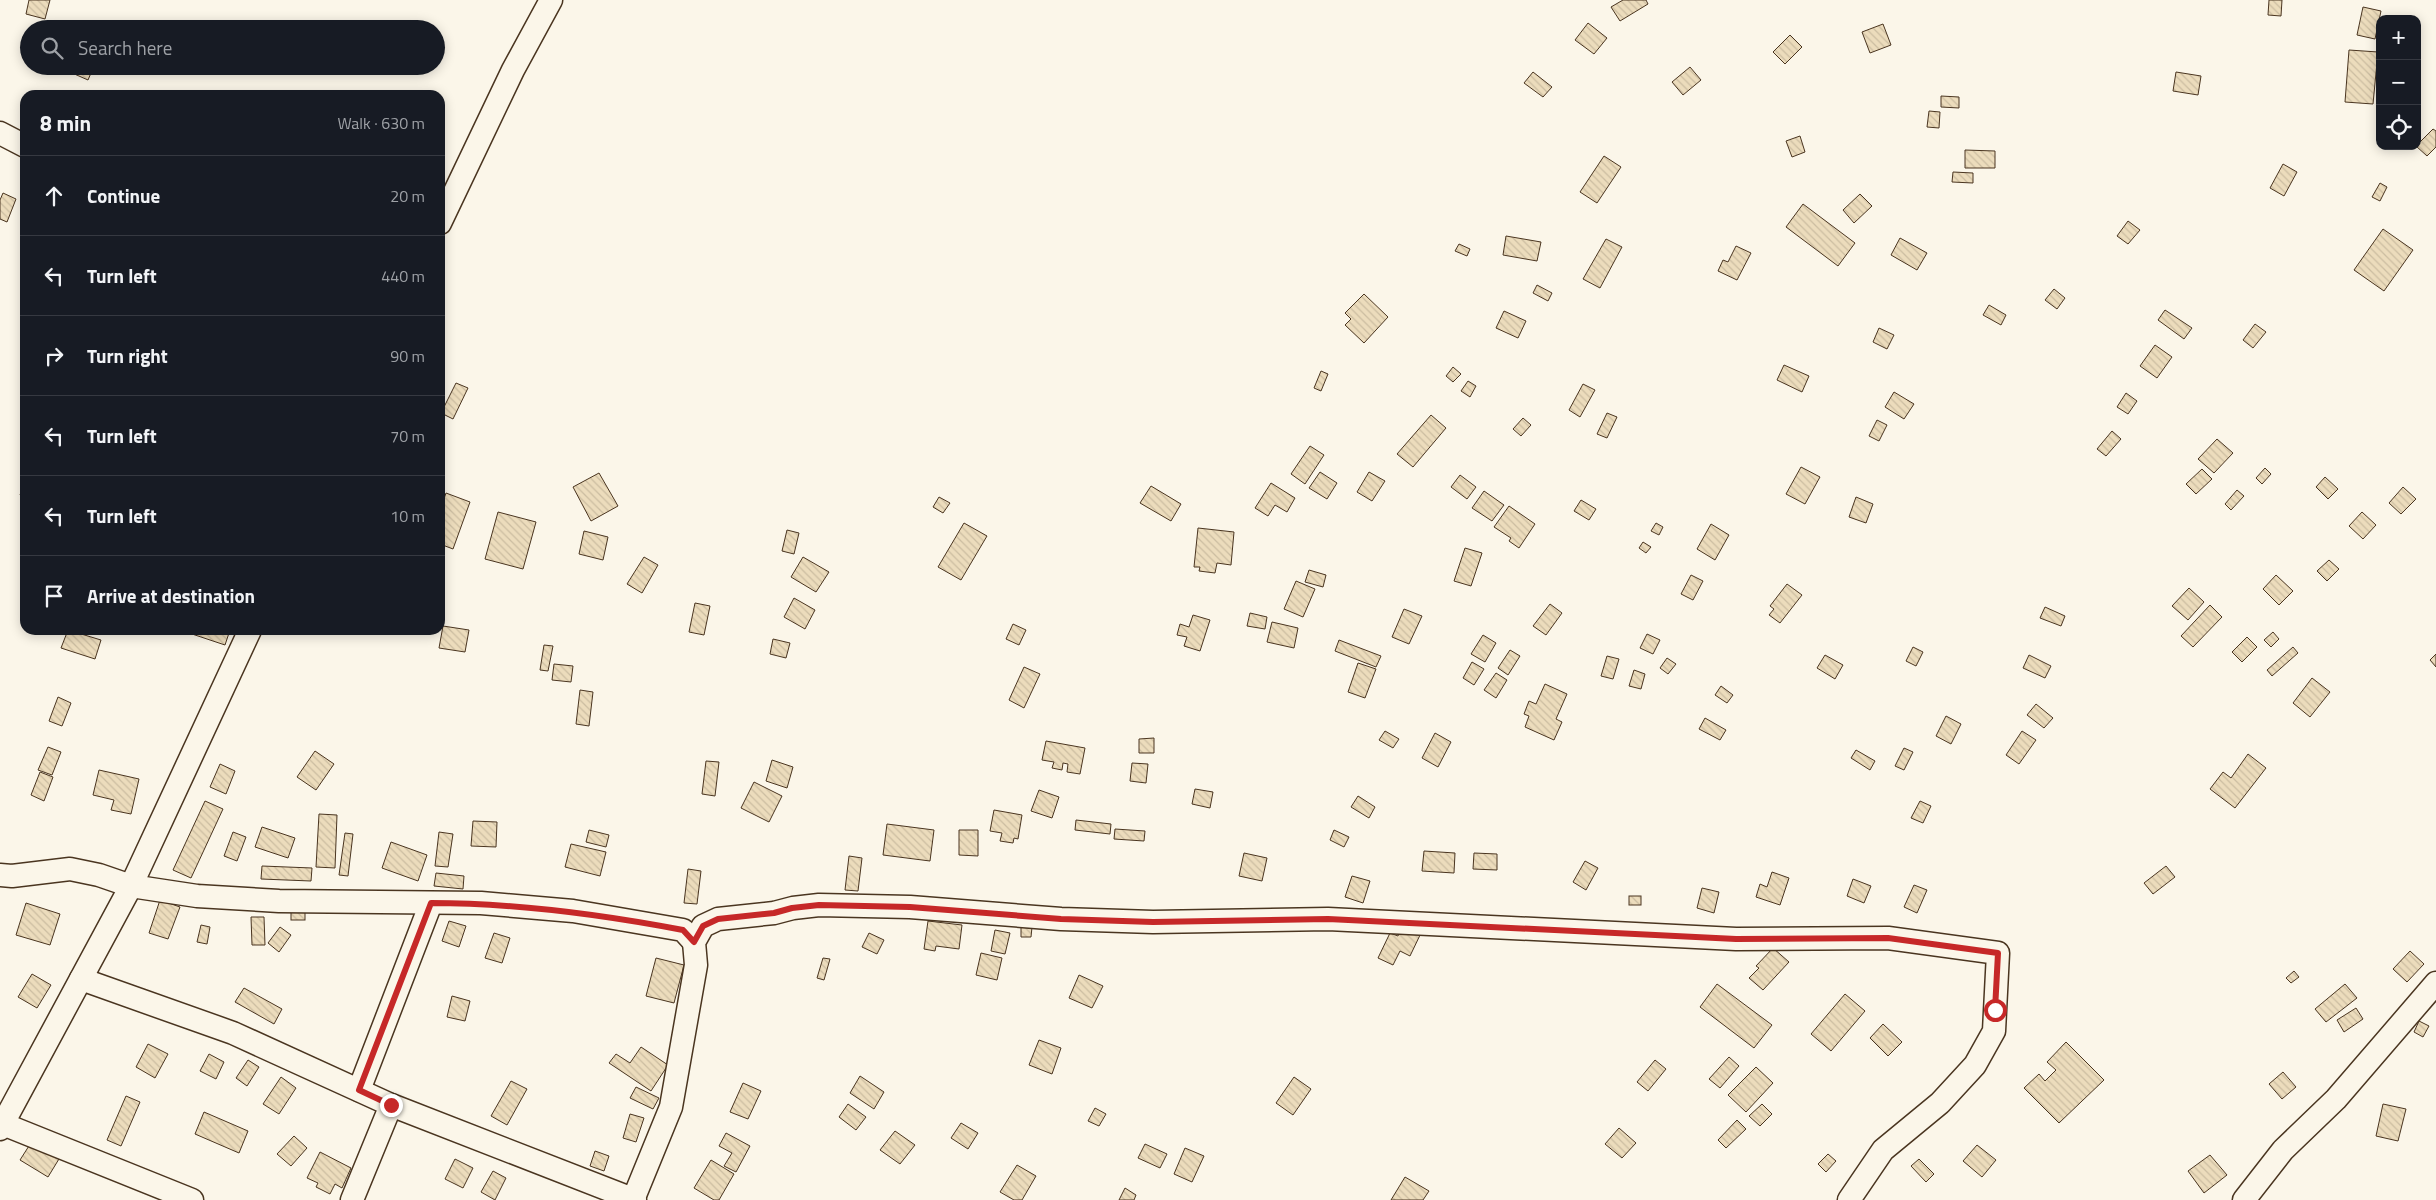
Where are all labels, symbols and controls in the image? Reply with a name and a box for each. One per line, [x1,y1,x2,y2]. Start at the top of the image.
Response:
map controls [2376,15,2421,150]
button: + [2376,15,2421,60]
search box [20,20,445,75]
text: Search here [78,33,172,62]
icon: search [38,34,66,62]
button: − [2376,60,2421,105]
button: locate [2376,105,2421,150]
text: 8 min [40,107,91,139]
text: Walk · 630 m [337,111,425,135]
text: Continue [87,181,160,210]
icon: ahead [40,182,68,210]
text: 20 m [390,184,425,208]
text: Turn left [87,261,157,290]
icon: left [40,262,68,290]
text: 440 m [381,264,425,288]
text: Turn right [87,341,168,370]
icon: right [40,342,68,370]
text: 90 m [390,344,425,368]
text: Turn left [87,421,157,450]
icon: left [40,422,68,450]
text: 70 m [390,424,425,448]
text: Turn left [87,501,157,530]
icon: left [40,502,68,530]
text: 10 m [390,504,425,528]
text: Arrive at destination [87,581,255,610]
icon: arrive [40,582,68,610]
route start [1984,999,2007,1022]
route end [380,1094,403,1117]

